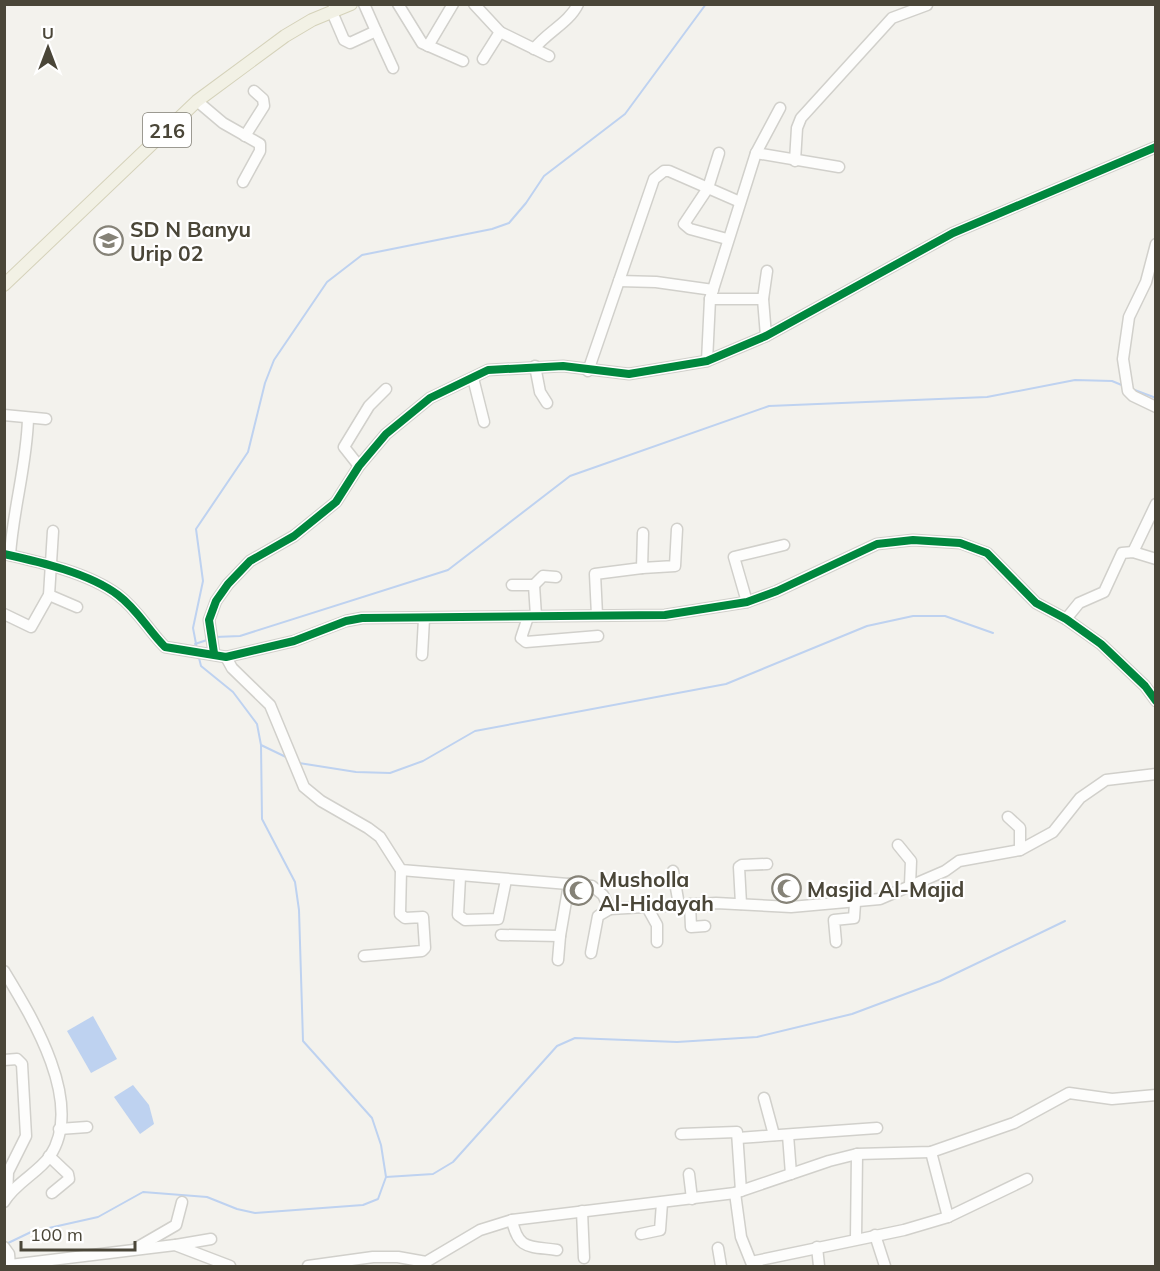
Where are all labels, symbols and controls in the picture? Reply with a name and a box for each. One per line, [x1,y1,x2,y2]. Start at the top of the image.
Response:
north arrow [18,18,78,78]
text: U [42,23,54,43]
road number: 216 [143,113,191,147]
place label: SD N Banyu Urip 02 [130,216,251,266]
school or university icon: SD N Banyu Urip 02 [93,225,125,257]
place label: Musholla Al-Hidayah [599,866,714,916]
mosque icon: Masjid Al-Majid [770,873,802,905]
mosque icon: Musholla Al-Hidayah [562,875,594,907]
place label: Masjid Al-Majid [807,876,964,902]
scale bar [21,1214,135,1252]
text: 100 m [30,1223,83,1246]

